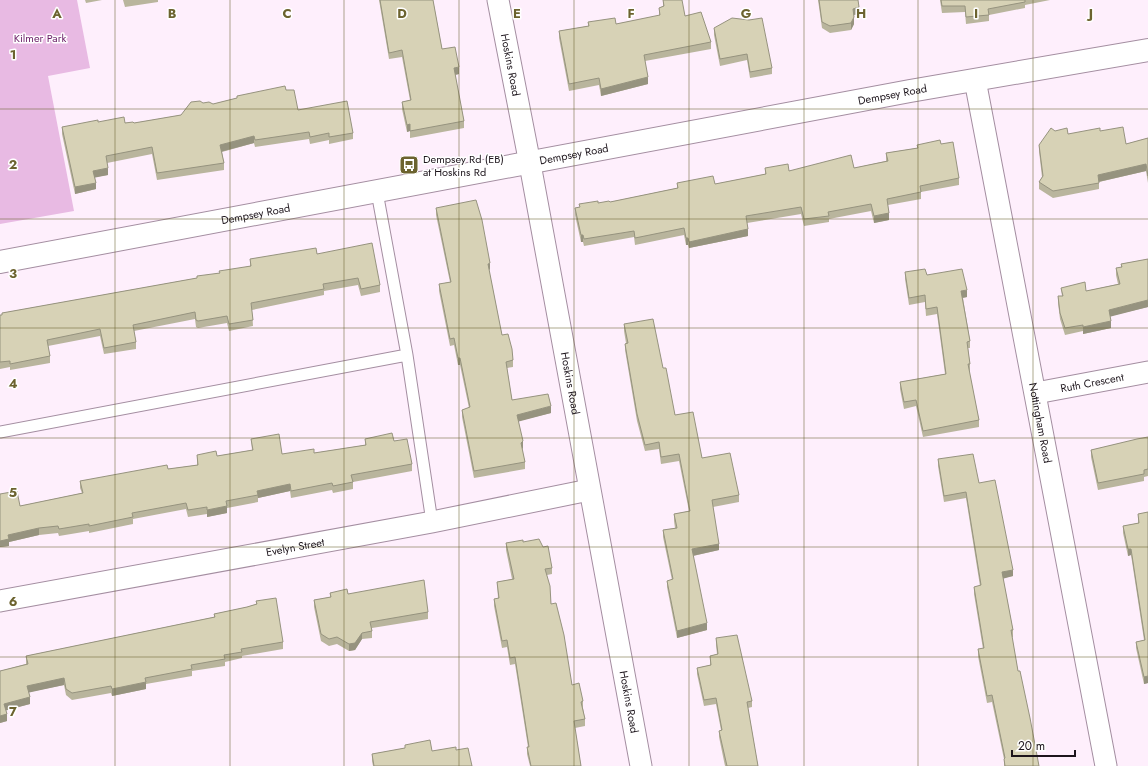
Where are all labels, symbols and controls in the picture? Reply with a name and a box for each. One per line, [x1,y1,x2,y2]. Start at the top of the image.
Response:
text: A [51,4,62,23]
text: B [168,4,177,23]
text: C [282,4,292,23]
text: D [397,4,407,23]
text: E [513,4,521,23]
text: F [627,4,635,23]
text: G [741,4,752,23]
text: H [856,4,866,23]
text: I [974,4,978,23]
text: J [1086,4,1093,23]
park label: Kilmer Park [14,30,66,46]
street label: Hoskins Road [497,32,525,97]
text: 1 [10,45,16,64]
street label: Dempsey Road [857,80,928,109]
street label: Dempsey Road [538,140,610,168]
place label: Dempsey Rd (EB) at Hoskins Rd [423,151,504,180]
bus stop icon: Dempsey Rd (EB) at Hoskins Rd [398,154,420,176]
text: 2 [9,155,17,174]
street label: Dempsey Road [220,200,291,228]
text: 3 [9,264,17,283]
street label: Hoskins Road [557,351,584,416]
street label: Ruth Crescent [1059,369,1125,396]
text: 4 [8,374,18,393]
street label: Nottingham Road [1025,381,1056,464]
text: 5 [9,483,17,502]
street label: Evelyn Street [265,534,326,560]
text: 6 [9,592,18,611]
street label: Hoskins Road [616,669,643,734]
text: 7 [9,702,17,721]
scale bar [1012,732,1075,758]
text: 20 m [1018,737,1045,755]

